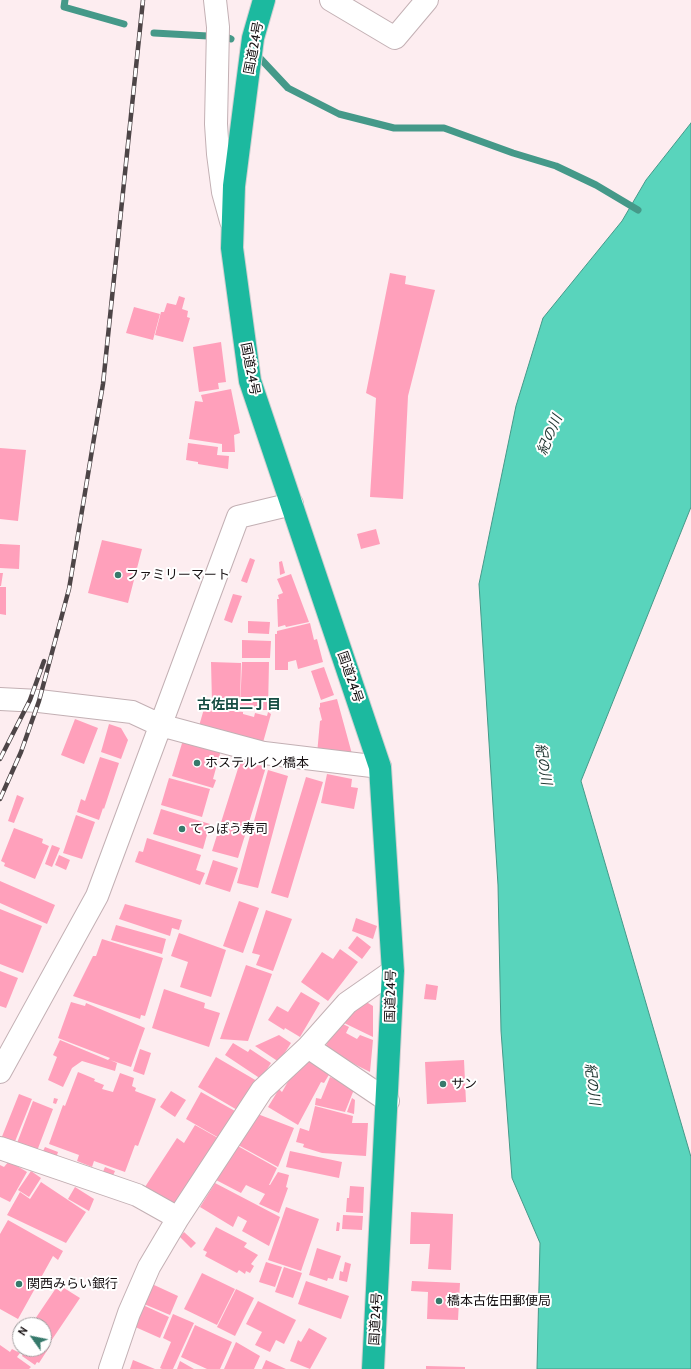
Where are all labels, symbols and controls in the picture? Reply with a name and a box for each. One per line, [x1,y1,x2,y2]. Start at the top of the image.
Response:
street label: 国道24号 [241,20,267,76]
street label: 国道24号 [237,341,263,397]
water label: 紀の川 [534,412,566,458]
place label: ファミリーマート [126,567,230,583]
marker: ファミリーマート [113,570,123,580]
street label: 国道24号 [334,649,366,705]
district label: 古佐田二丁目 [197,697,281,713]
water label: 紀の川 [531,742,555,786]
place label: ホステルイン橋本 [205,755,309,771]
marker: ホステルイン橋本 [192,758,202,768]
place label: てっぽう寿司 [190,821,268,837]
marker: てっぽう寿司 [177,824,187,834]
street label: 国道24号 [383,969,399,1023]
water label: 紀の川 [581,1062,603,1106]
place label: サン [451,1076,477,1092]
marker: サン [438,1079,448,1089]
place label: 関西みらい銀行 [27,1276,118,1292]
marker: 関西みらい銀行 [14,1279,24,1289]
street label: 国道24号 [367,1292,385,1346]
place label: 橋本古佐田郵便局 [447,1293,551,1309]
marker: 橋本古佐田郵便局 [434,1296,444,1306]
north arrow [12,1317,52,1357]
text: N [15,1324,31,1338]

